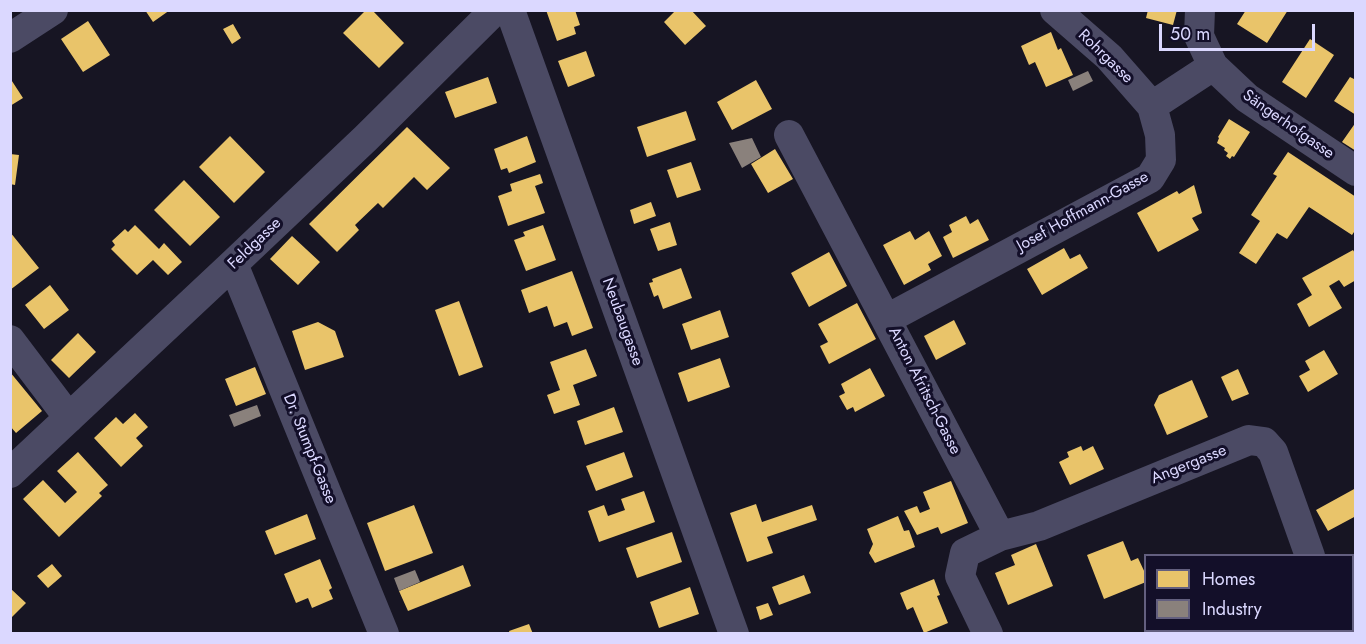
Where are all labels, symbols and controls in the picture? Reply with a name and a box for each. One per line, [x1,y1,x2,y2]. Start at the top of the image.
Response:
scale bar [1162,12,1318,50]
text: 50 m [1170,21,1210,47]
street label: Rohrgasse [1073,26,1137,88]
street label: Sängerhofgasse [1238,86,1338,164]
street label: Josef Hoffmann-Gasse [1014,168,1152,256]
street label: Feldgasse [224,214,286,274]
street label: Neubaugasse [597,275,647,369]
street label: Anton Afritsch-Gasse [884,324,964,458]
street label: Dr. Stumpf-Gasse [278,391,340,507]
street label: Angergasse [1149,441,1229,489]
legend [1144,554,1354,632]
text: Homes [1202,566,1255,592]
text: Industry [1202,596,1262,622]

